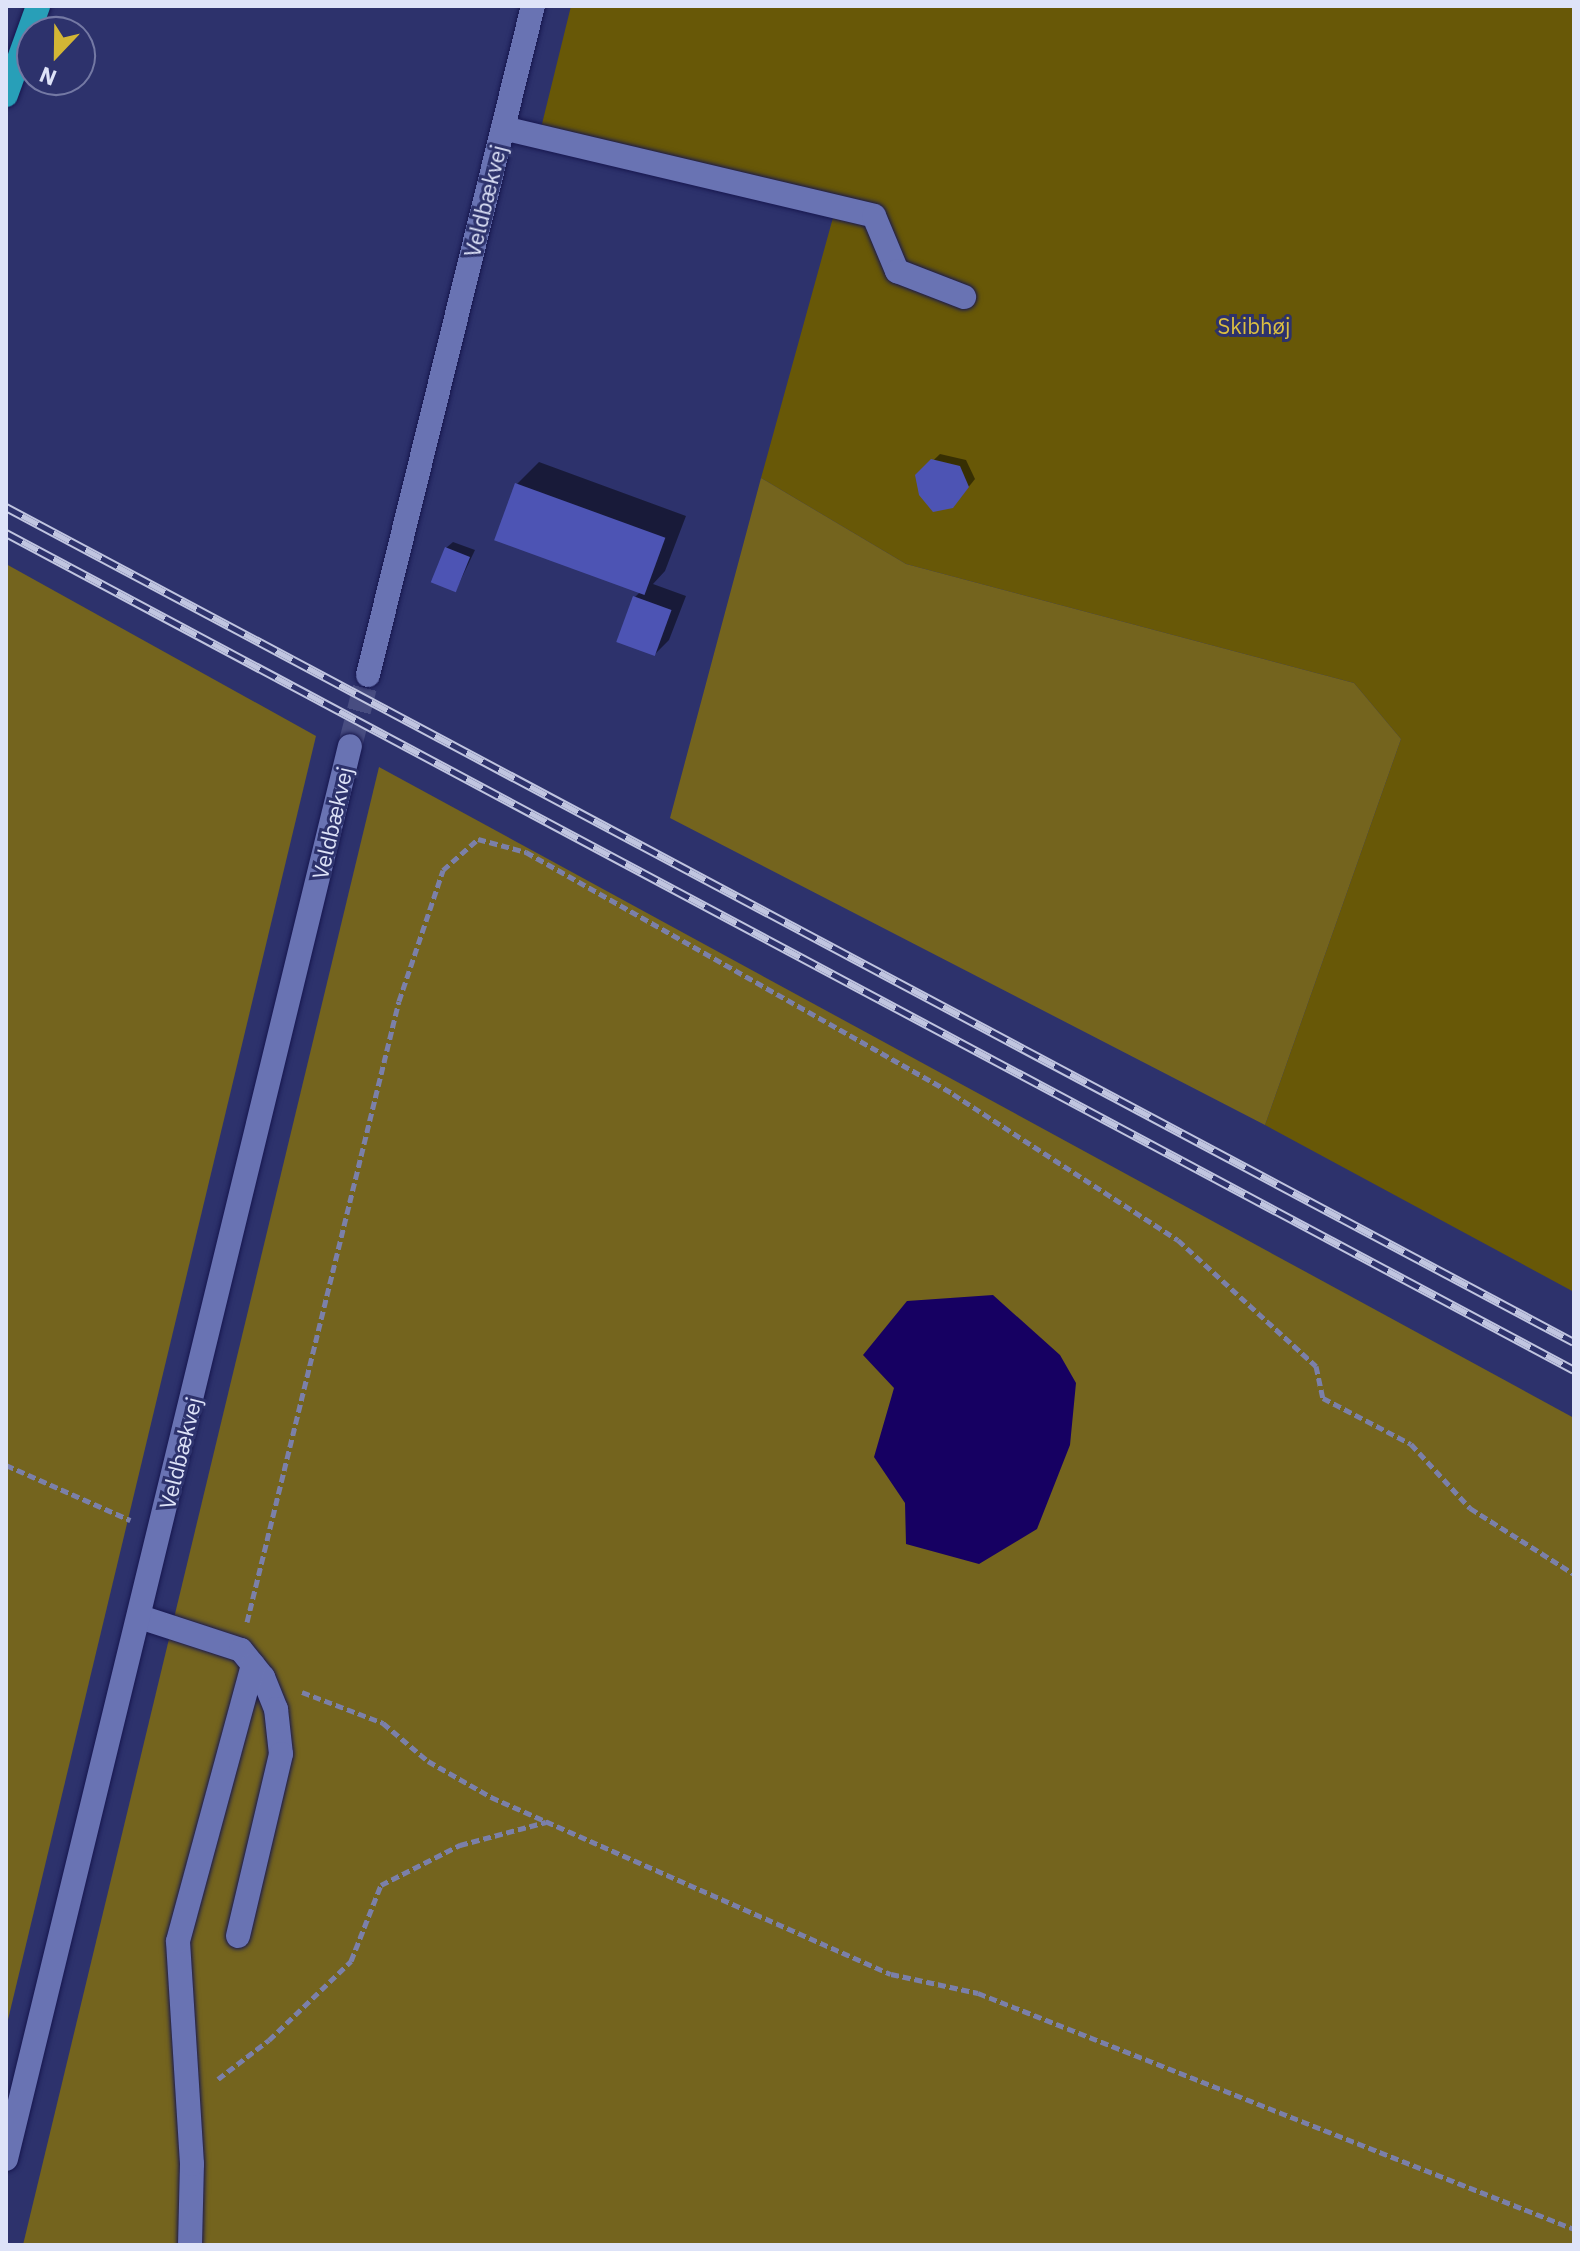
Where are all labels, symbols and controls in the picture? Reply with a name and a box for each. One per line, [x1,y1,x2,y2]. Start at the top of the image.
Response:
north arrow [16,16,96,96]
text: N [35,60,60,93]
street label: Veldbækvej [458,142,512,260]
park label: Skibhøj [1217,313,1291,339]
street label: Veldbækvej [306,764,358,882]
street label: Veldbækvej [153,1394,207,1512]

